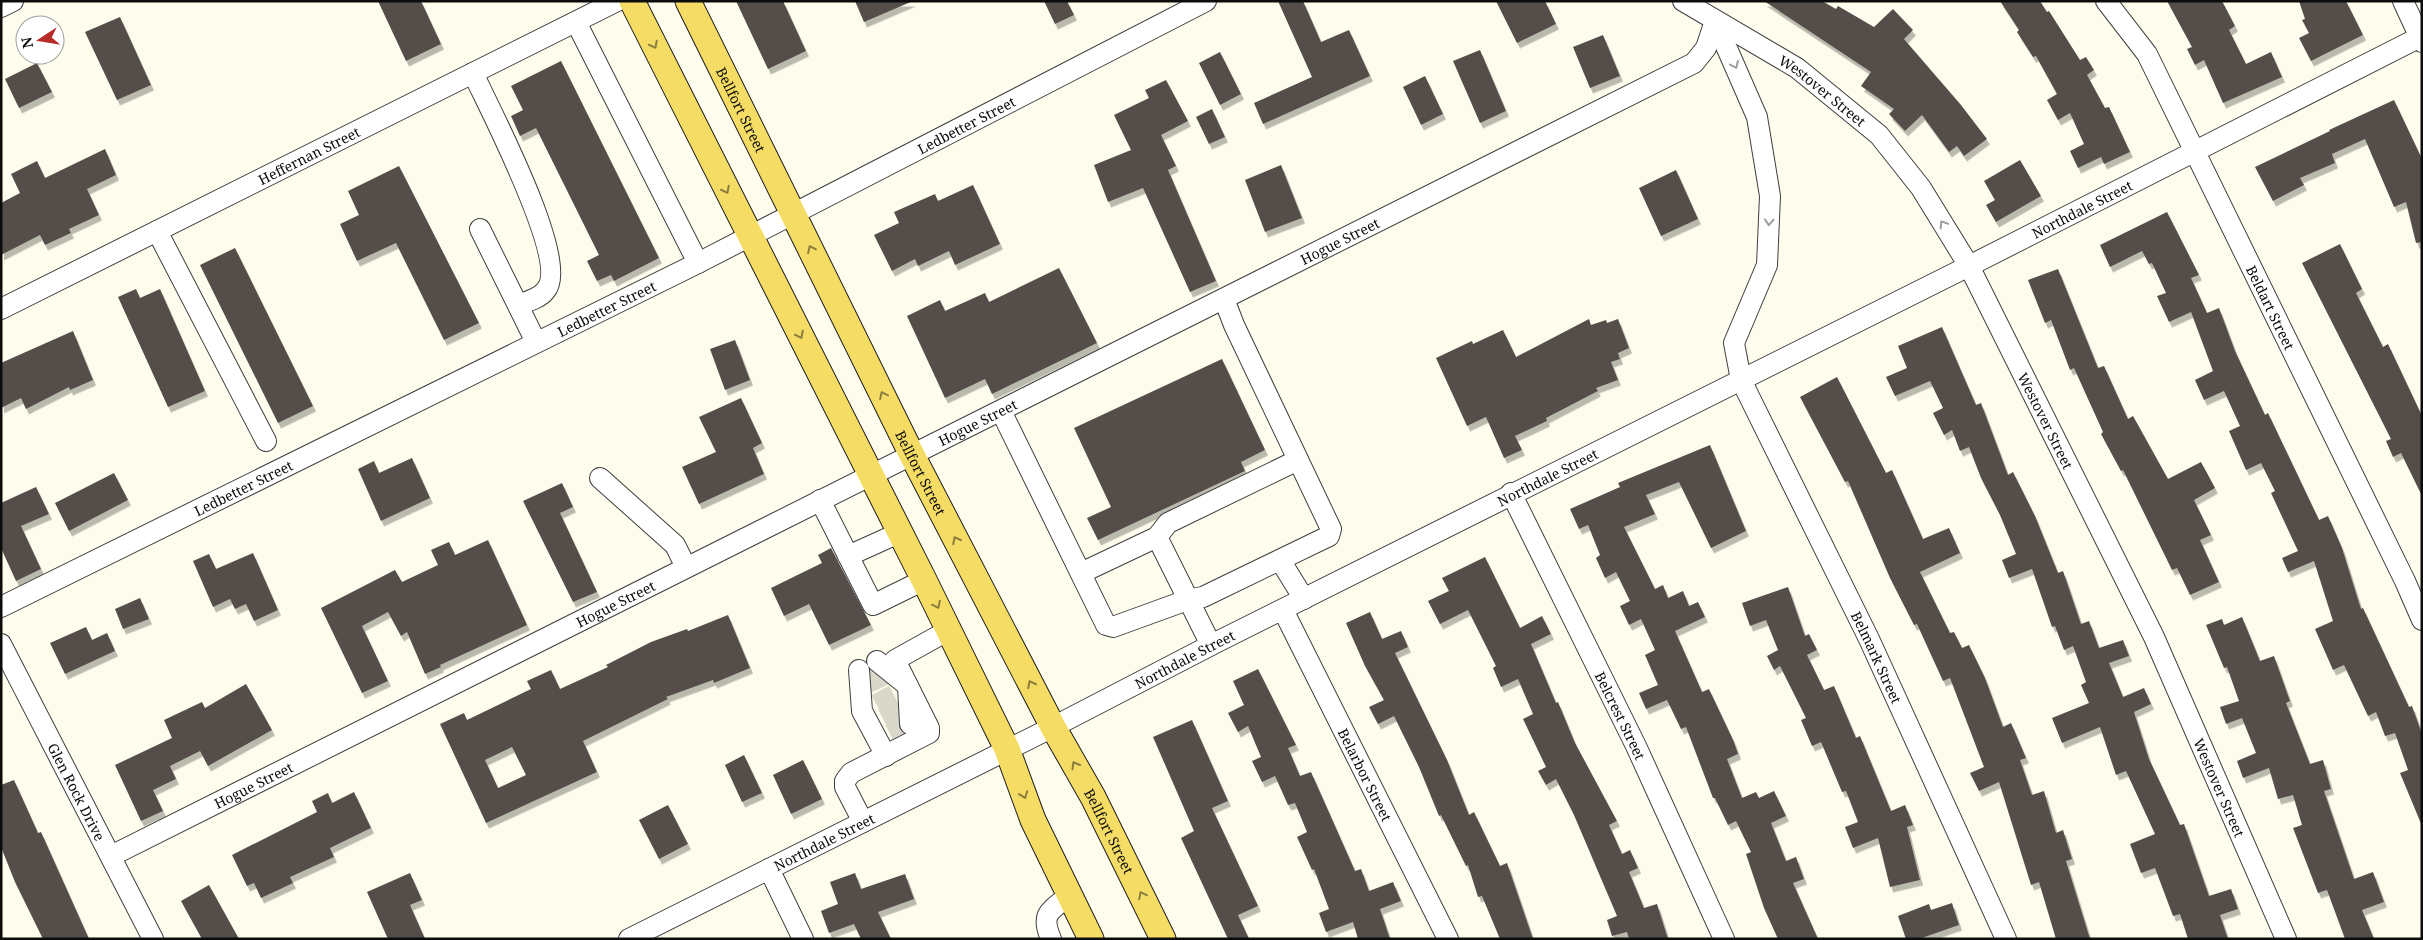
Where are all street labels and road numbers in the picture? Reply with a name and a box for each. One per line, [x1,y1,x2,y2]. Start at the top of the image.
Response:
street label: Westover Street [1776,50,1870,130]
street label: Bellfort Street [712,64,771,155]
street label: Ledbetter Street [914,92,1018,158]
street label: Heffernan Street [255,122,363,189]
street label: Northdale Street [2028,175,2135,242]
street label: Hogue Street [1297,213,1382,268]
street label: Beldart Street [2242,262,2300,353]
street label: Ledbetter Street [554,276,659,341]
street label: Westover Street [2014,369,2078,472]
street label: Hogue Street [935,394,1020,450]
street label: Bellfort Street [892,427,951,518]
street label: Northdale Street [1494,444,1601,510]
street label: Ledbetter Street [191,455,296,520]
street label: Hogue Street [573,576,658,631]
street label: Belmark Street [1847,608,1907,706]
street label: Northdale Street [1131,625,1238,693]
street label: Belcrest Street [1591,668,1650,763]
street label: Belarbor Street [1334,725,1397,824]
street label: Westover Street [2190,735,2250,840]
street label: Glen Rock Drive [44,739,110,844]
street label: Hogue Street [211,757,296,813]
street label: Bellfort Street [1080,785,1139,877]
street label: Northdale Street [770,808,878,875]

